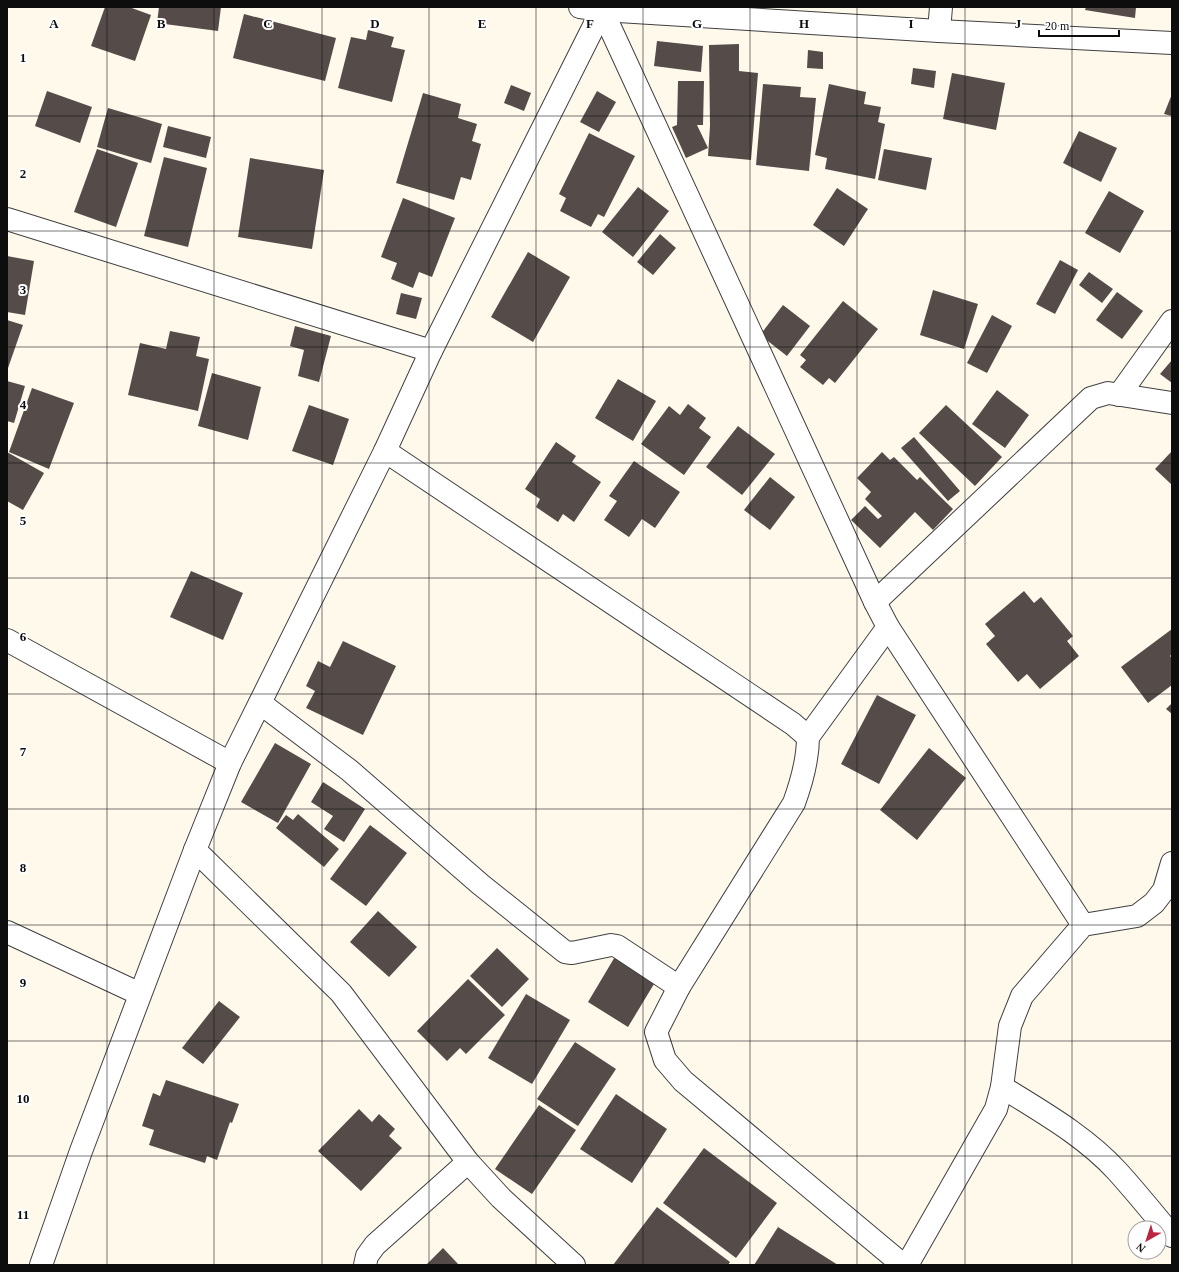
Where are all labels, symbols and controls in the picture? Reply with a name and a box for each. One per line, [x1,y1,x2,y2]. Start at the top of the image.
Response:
scale bar [1039,12,1119,38]
text: A [49,16,59,31]
text: B [157,16,166,31]
text: C [263,16,273,31]
text: D [370,16,380,31]
text: E [478,16,486,31]
text: F [586,16,594,31]
text: G [692,16,702,31]
text: H [799,16,809,31]
text: I [908,16,914,31]
text: J [1015,16,1022,31]
text: 20 m [1045,19,1070,33]
text: 1 [20,50,26,65]
text: 2 [20,166,26,181]
text: 3 [20,282,27,297]
text: 4 [20,397,27,412]
text: 5 [20,513,27,528]
text: 6 [20,629,27,644]
text: 7 [20,744,27,759]
text: 8 [20,860,27,875]
text: 9 [20,975,27,990]
text: 10 [17,1091,30,1106]
text: 11 [17,1207,29,1222]
north arrow [1127,1220,1167,1260]
text: N [1134,1241,1148,1255]

